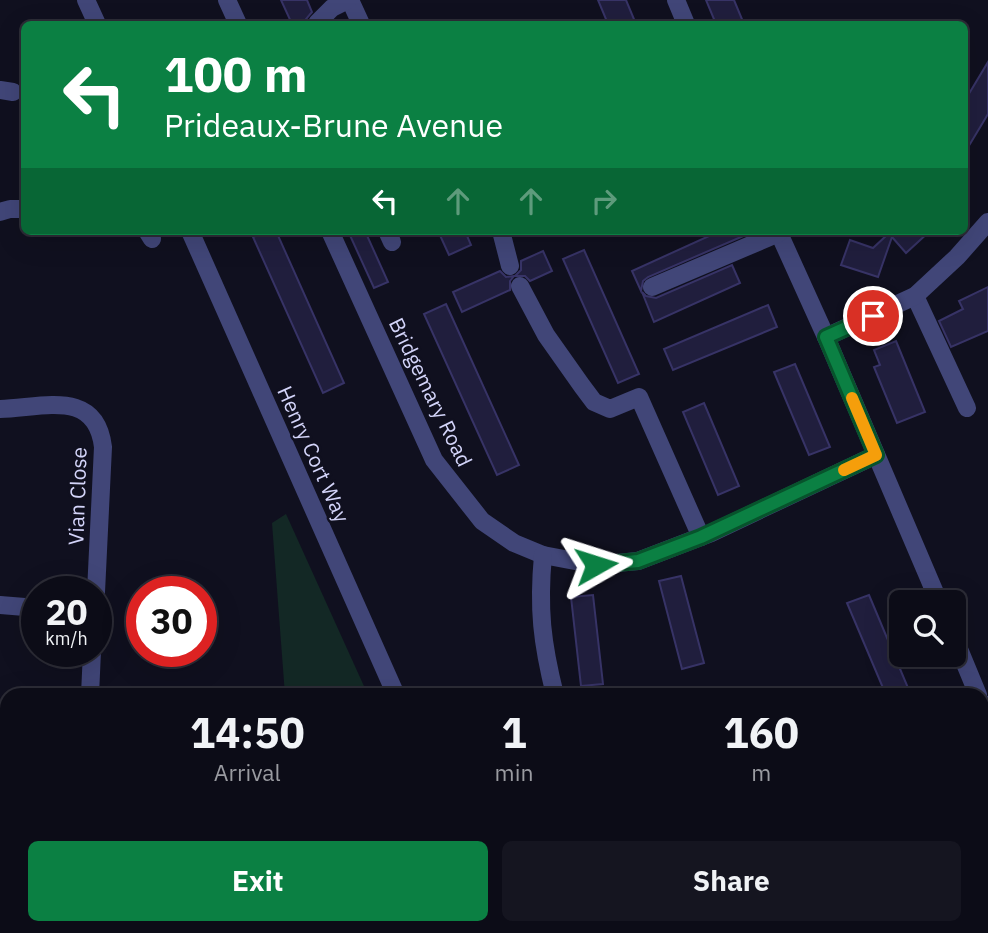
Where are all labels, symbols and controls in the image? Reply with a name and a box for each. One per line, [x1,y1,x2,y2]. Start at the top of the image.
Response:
text: 100 m [164,42,308,105]
icon: left [49,49,140,140]
text: Prideaux-Brune Avenue [164,104,503,146]
icon: left [366,182,404,220]
icon: ahead [439,182,477,220]
icon: ahead [512,182,550,220]
icon: right [585,182,623,220]
pin [843,286,903,346]
icon: arrive [854,297,892,335]
street label: Bridgemary Road [383,313,479,471]
street label: Henry Cort Way [271,381,357,527]
street label: Vian Close [61,446,93,546]
position arrow [559,528,633,602]
speed limit sign: 30 [126,576,217,667]
text: 20 [45,589,88,635]
map controls [889,590,966,667]
button: search [889,590,966,667]
text: km/h [45,627,88,650]
text: 14:50 [190,705,305,760]
text: 1 [501,705,527,760]
text: 160 [723,705,799,760]
text: Arrival [214,757,281,787]
text: min [495,757,533,787]
text: m [751,757,771,787]
button: Exit [28,841,488,921]
button: Share [502,841,961,921]

